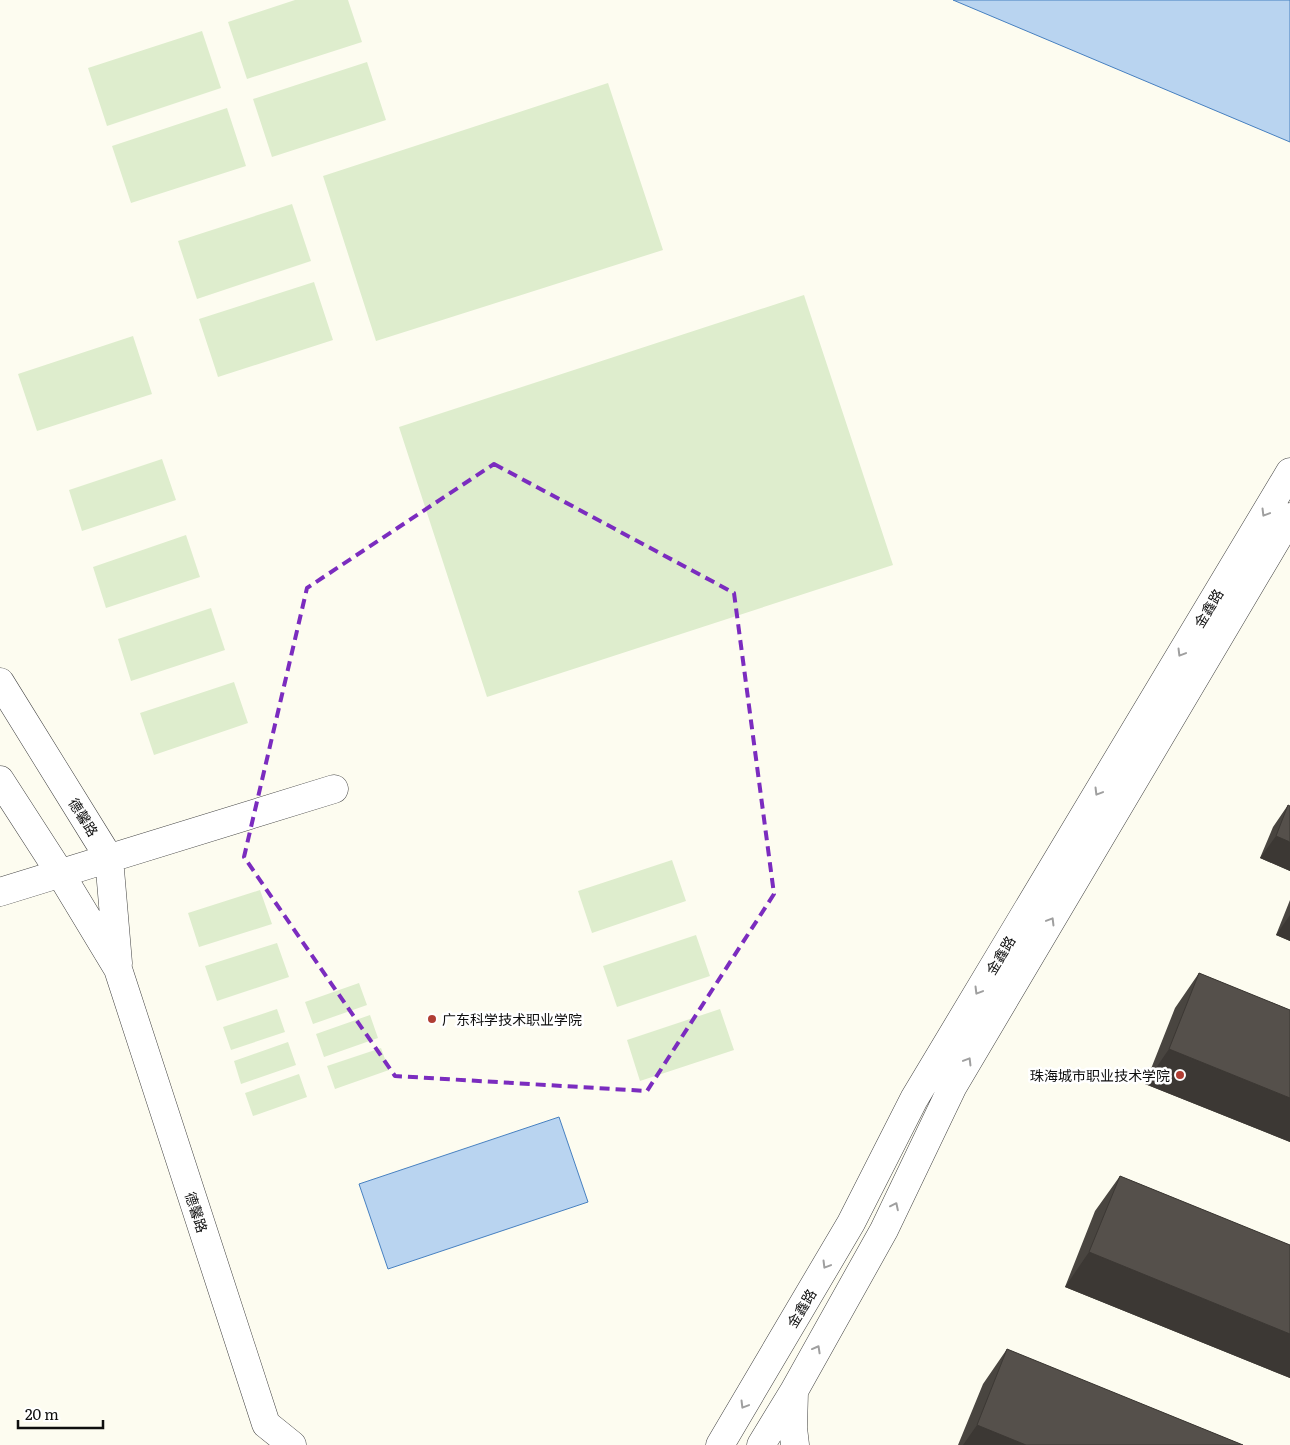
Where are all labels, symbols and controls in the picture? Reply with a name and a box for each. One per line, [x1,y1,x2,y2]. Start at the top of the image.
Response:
one-way arrow [1261,508,1271,517]
street label: 金鑫路 [1189,585,1227,631]
one-way arrow [1178,647,1188,656]
one-way arrow [1094,787,1104,796]
street label: 德馨路 [64,794,104,840]
one-way arrow [1044,918,1054,927]
street label: 金鑫路 [981,932,1019,978]
one-way arrow [974,986,984,995]
place label: 广东科学技术职业学院 [442,1009,582,1029]
marker: 广东科学技术职业学院 [426,1013,438,1025]
one-way arrow [962,1058,972,1067]
place label: 珠海城市职业技术学院 [1030,1065,1170,1085]
marker: 珠海城市职业技术学院 [1174,1069,1186,1081]
street label: 德馨路 [181,1189,213,1235]
one-way arrow [889,1202,899,1211]
one-way arrow [823,1260,833,1269]
street label: 金鑫路 [782,1285,820,1331]
one-way arrow [811,1345,821,1354]
scale bar [18,1398,102,1430]
one-way arrow [740,1400,750,1409]
text: 20 m [25,1402,59,1425]

